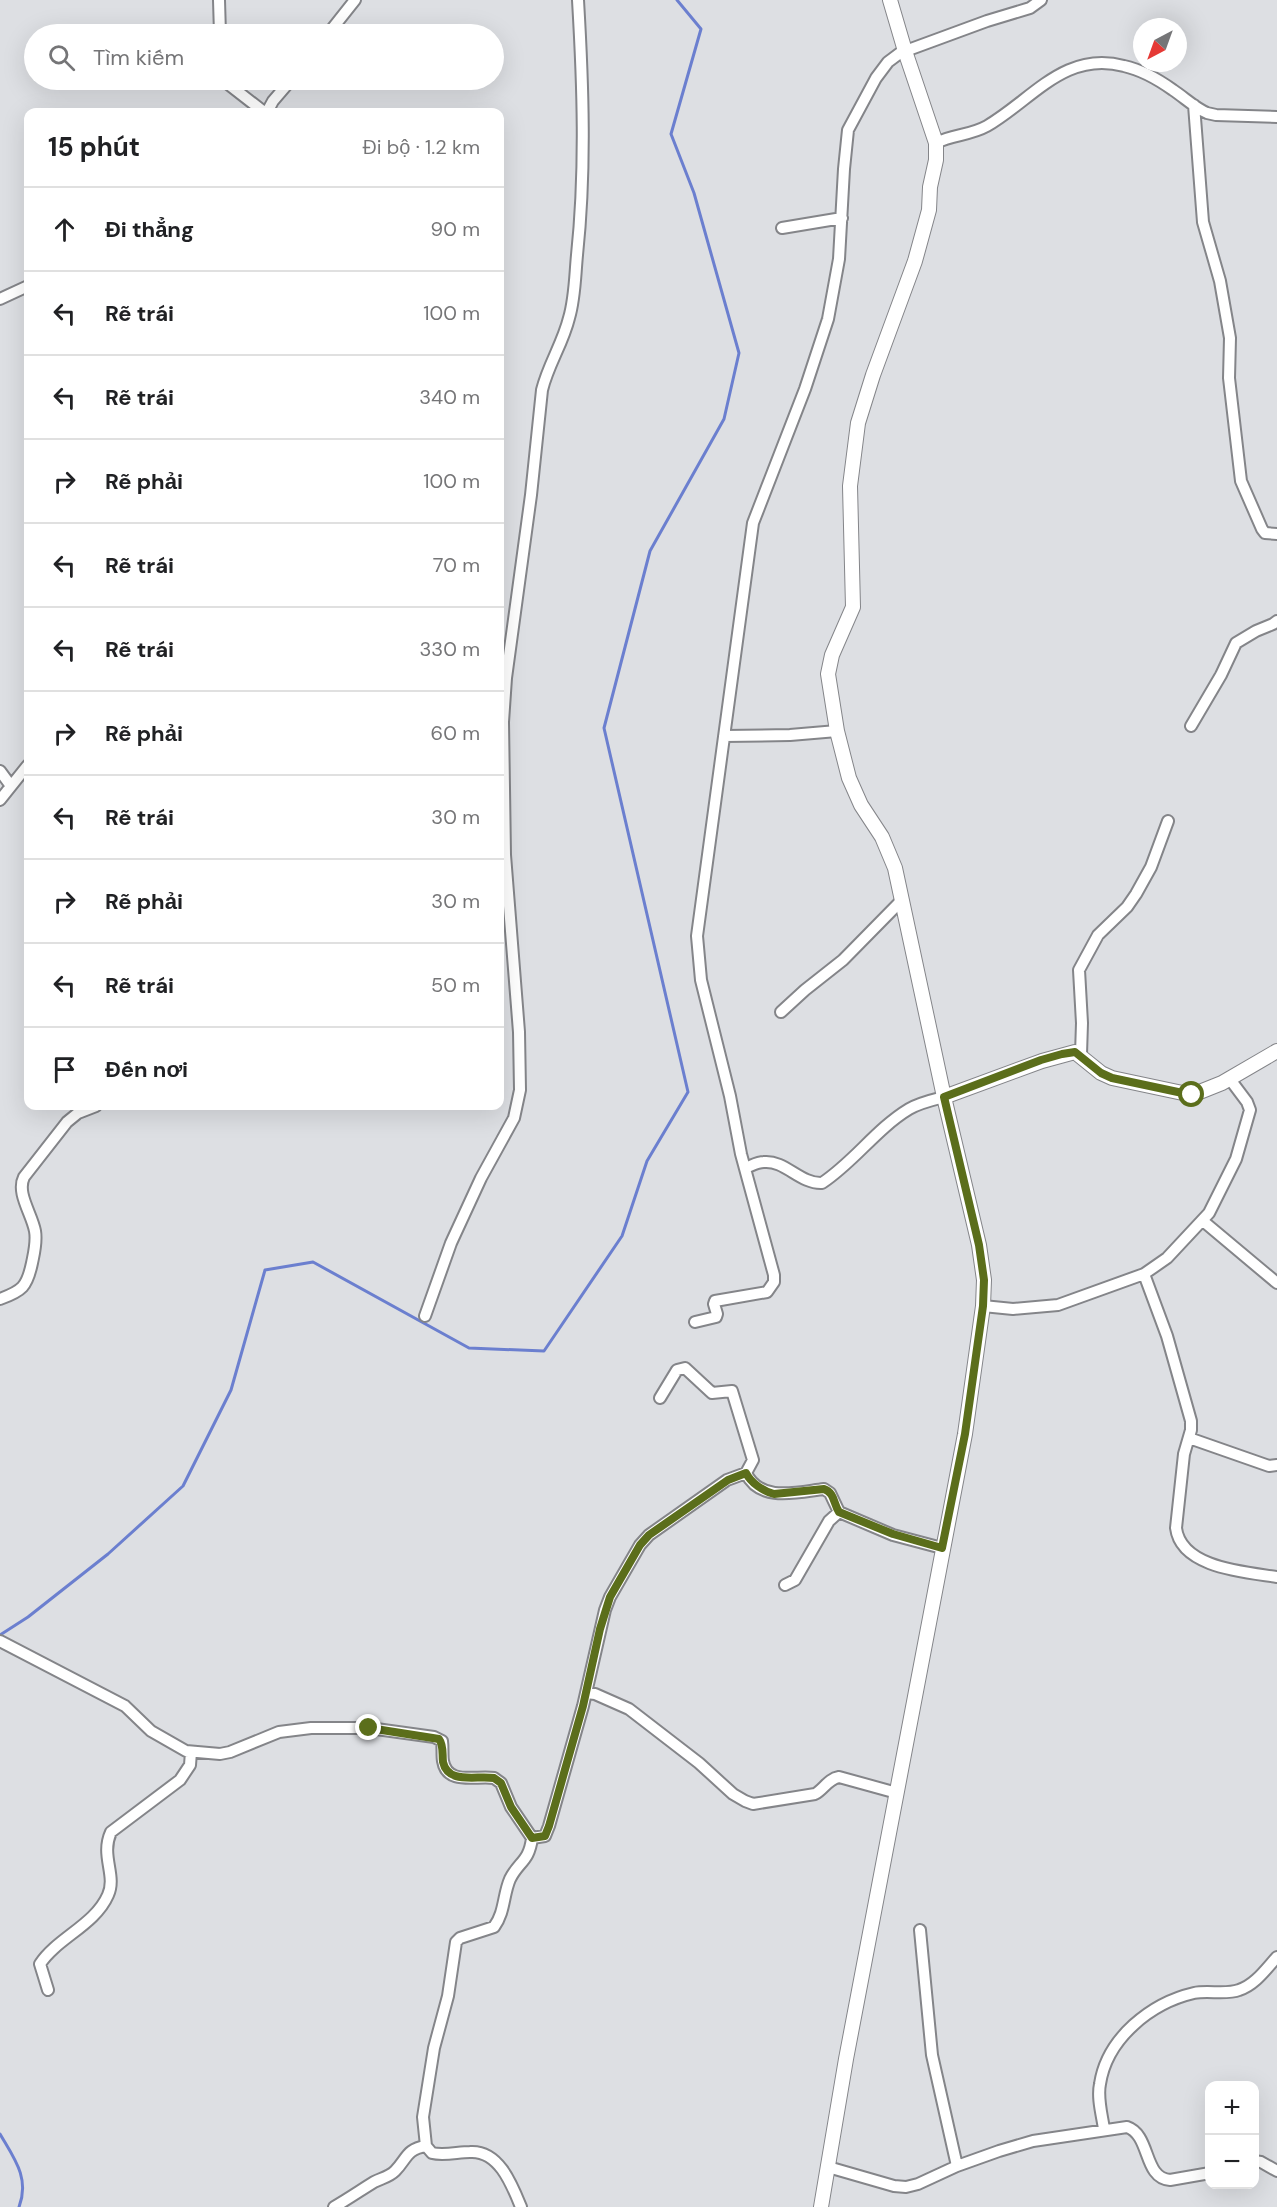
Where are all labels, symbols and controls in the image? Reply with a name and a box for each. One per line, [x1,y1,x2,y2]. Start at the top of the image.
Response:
north arrow [1133,18,1187,72]
search box [24,24,504,90]
icon: search [45,41,78,74]
text: Tìm kiếm [93,43,184,72]
text: 15 phút [48,130,140,164]
text: Đi bộ · 1.2 km [363,134,480,160]
icon: ahead [48,213,81,246]
text: Đi thẳng [105,215,194,244]
text: 90 m [431,216,480,242]
icon: left [48,297,81,330]
text: Rẽ trái [105,299,174,328]
text: 100 m [423,300,480,326]
icon: left [48,381,81,414]
text: Rẽ trái [105,383,174,412]
text: 340 m [419,384,480,410]
icon: right [48,465,81,498]
text: Rẽ phải [105,467,183,496]
text: 100 m [423,468,480,494]
icon: left [48,549,81,582]
text: Rẽ trái [105,551,174,580]
text: 70 m [433,552,480,578]
icon: left [48,633,81,666]
text: Rẽ trái [105,635,174,664]
text: 330 m [420,636,480,662]
icon: right [48,717,81,750]
text: Rẽ phải [105,719,183,748]
text: 60 m [431,720,480,746]
icon: left [48,801,81,834]
text: Rẽ trái [105,803,174,832]
text: 30 m [431,804,480,830]
icon: right [48,885,81,918]
text: Rẽ phải [105,887,183,916]
text: 30 m [431,888,480,914]
icon: left [48,969,81,1002]
text: Rẽ trái [105,971,174,1000]
text: 50 m [431,972,480,998]
icon: arrive [48,1053,81,1086]
text: Đến nơi [105,1055,188,1084]
route start [1178,1081,1204,1107]
route end [355,1714,381,1740]
map controls [1205,2081,1259,2189]
button: + [1205,2081,1259,2135]
button: − [1205,2135,1259,2189]

